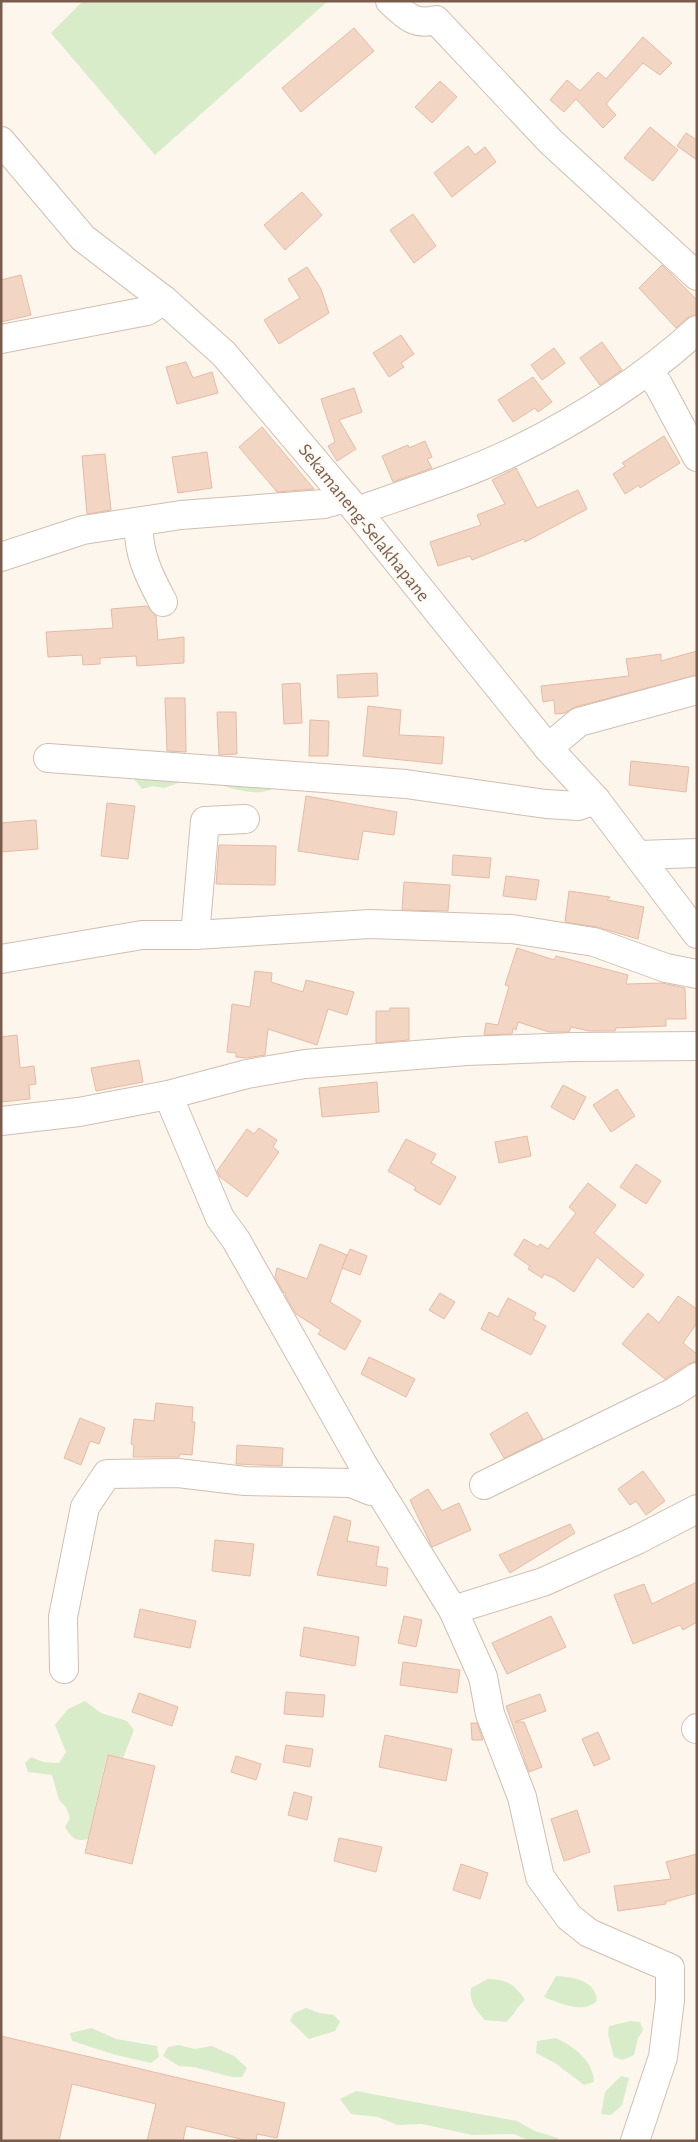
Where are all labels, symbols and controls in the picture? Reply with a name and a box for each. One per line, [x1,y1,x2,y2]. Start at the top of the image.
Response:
street label: Sekamaneng-Selakhapane [295,441,433,605]

